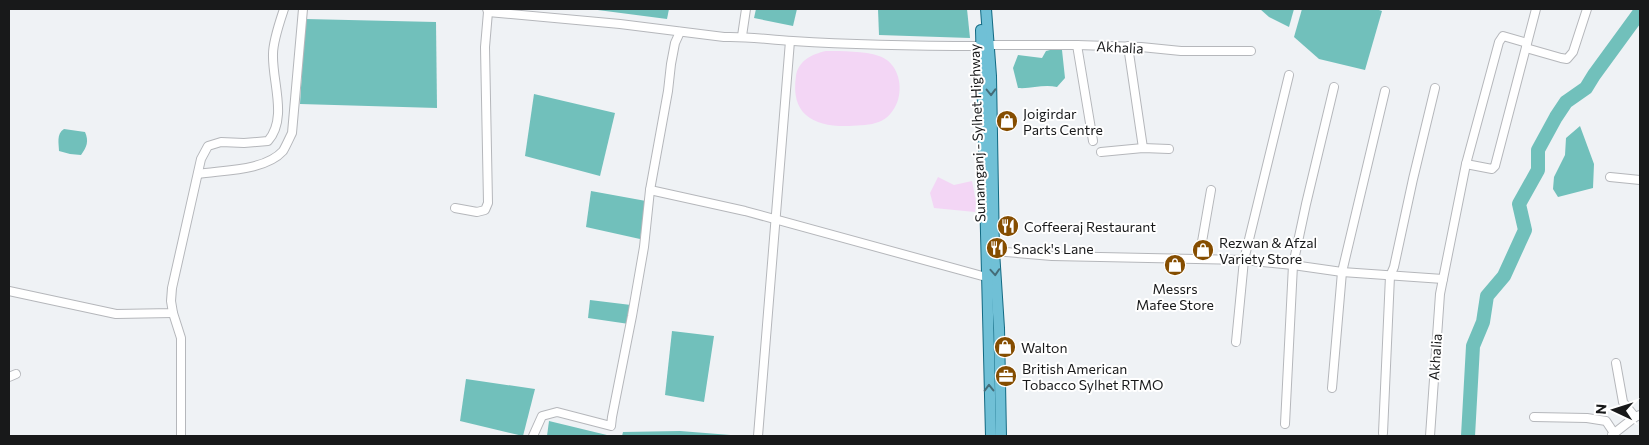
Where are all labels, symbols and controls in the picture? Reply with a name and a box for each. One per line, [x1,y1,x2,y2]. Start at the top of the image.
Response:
street label: Akhalia [1096,37,1144,57]
street label: Sunamganj - Sylhet Highway [965,43,989,223]
one-way arrow [986,89,996,97]
place label: Joigirdar Parts Centre [1023,105,1103,138]
shop icon: Joigirdar Parts Centre [995,109,1019,133]
restaurant icon: Coffeeraj Restaurant [996,214,1020,238]
place label: Coffeeraj Restaurant [1024,218,1156,235]
place label: Rezwan & Afzal Variety Store [1219,234,1317,267]
restaurant icon: Snack's Lane [985,236,1009,260]
shop icon: Rezwan & Afzal Variety Store [1191,238,1215,262]
place label: Snack's Lane [1013,240,1094,257]
shop icon: Messrs Mafee Store [1163,253,1187,277]
one-way arrow [990,268,1001,276]
place label: Messrs Mafee Store [1136,280,1214,313]
street label: Akhalia [1425,333,1445,381]
shop icon: Walton [993,335,1017,359]
place label: Walton [1021,339,1067,356]
place label: British American Tobacco Sylhet RTMO [1022,360,1163,393]
office icon: British American Tobacco Sylhet RTMO [994,364,1018,388]
one-way arrow [984,383,995,391]
north arrow [1589,385,1639,435]
text: N [1592,403,1609,415]

